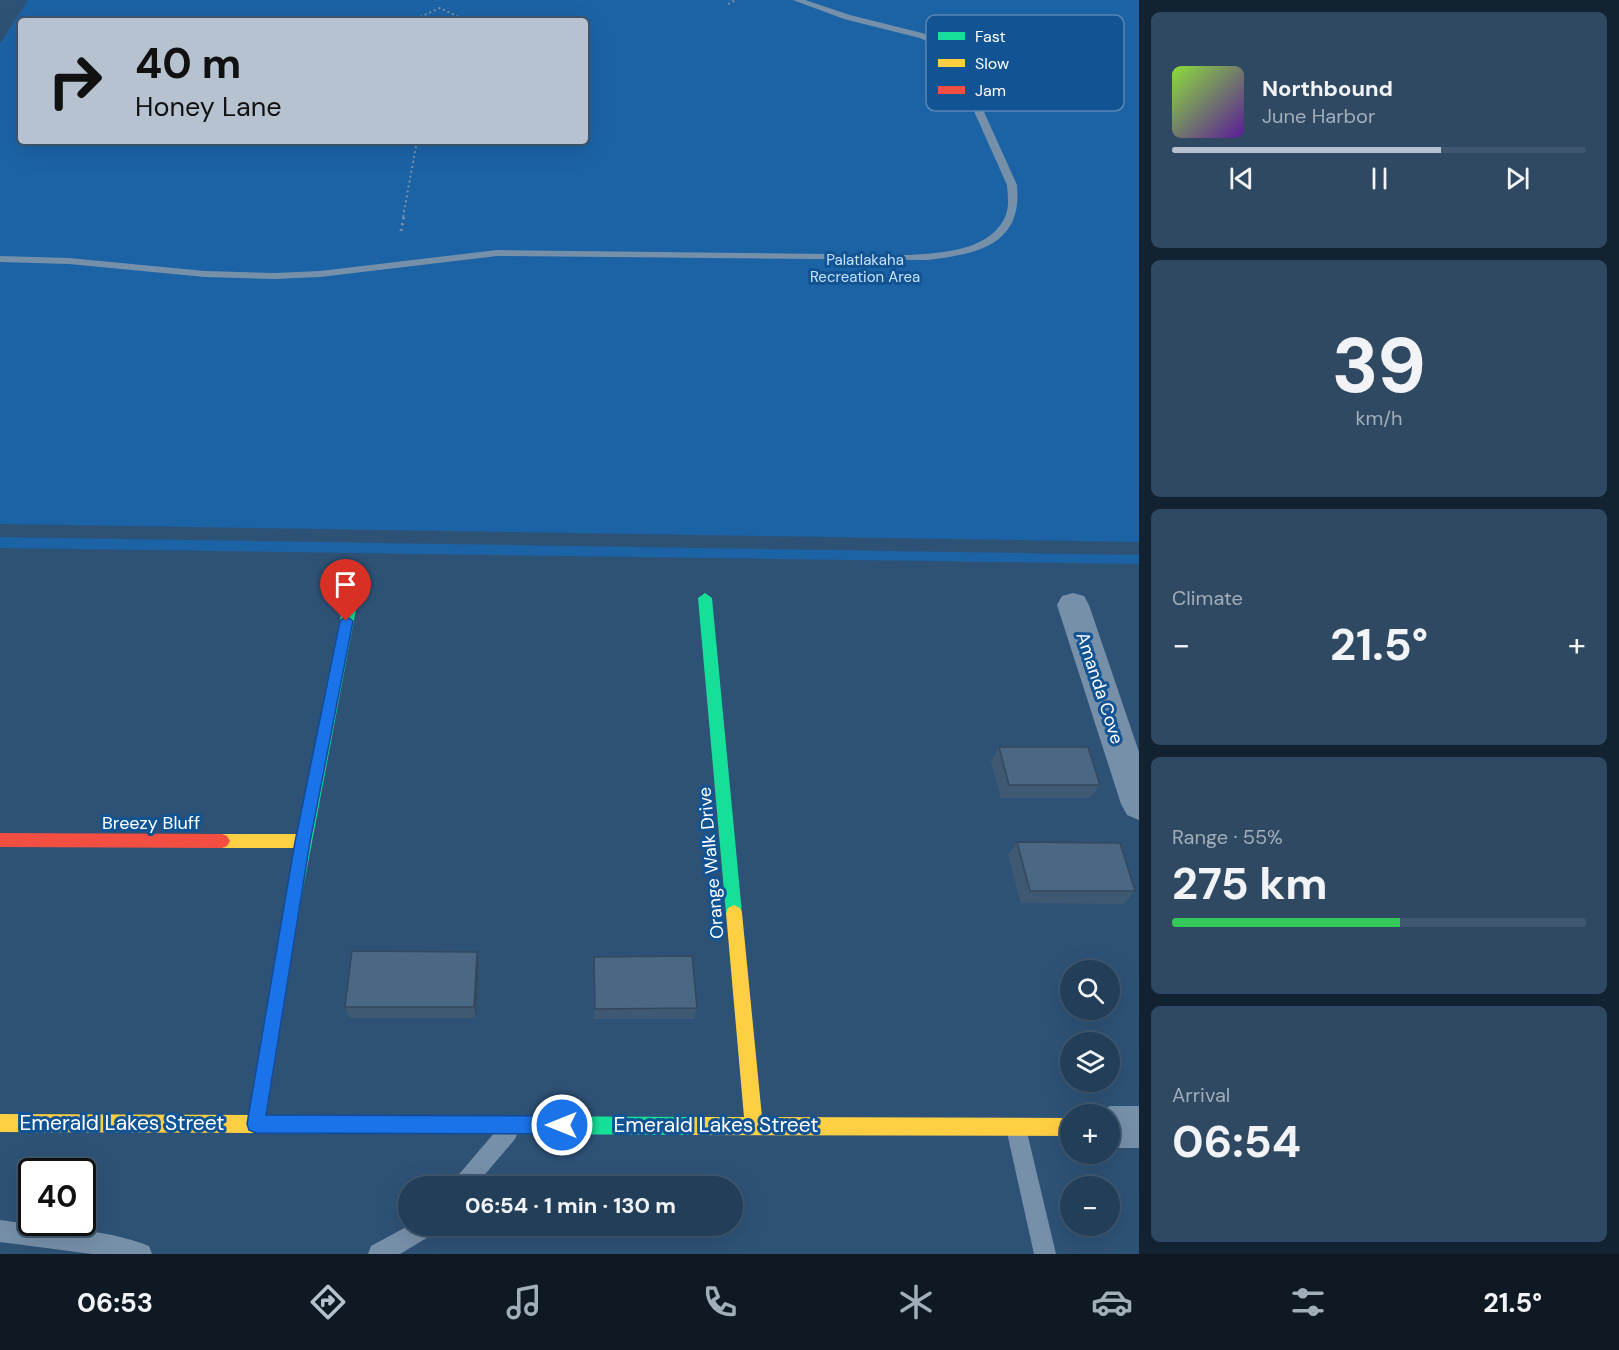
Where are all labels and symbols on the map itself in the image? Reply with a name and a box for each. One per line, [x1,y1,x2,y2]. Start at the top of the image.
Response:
legend [926,15,1124,111]
text: Fast [975,26,1006,47]
text: Slow [975,53,1009,74]
text: Jam [975,80,1006,101]
park label: Palatlakaha Recreation Area [810,250,920,287]
pin [320,559,371,621]
street label: Amanda Cove [1071,629,1129,747]
street label: Orange Walk Drive [692,786,730,940]
street label: Breezy Bluff [102,811,200,835]
position arrow [530,1093,594,1157]
street label: Emerald Lakes Street [19,1109,225,1137]
street label: Emerald Lakes Street [613,1111,819,1139]
speed limit sign: 40 [18,1158,96,1236]

